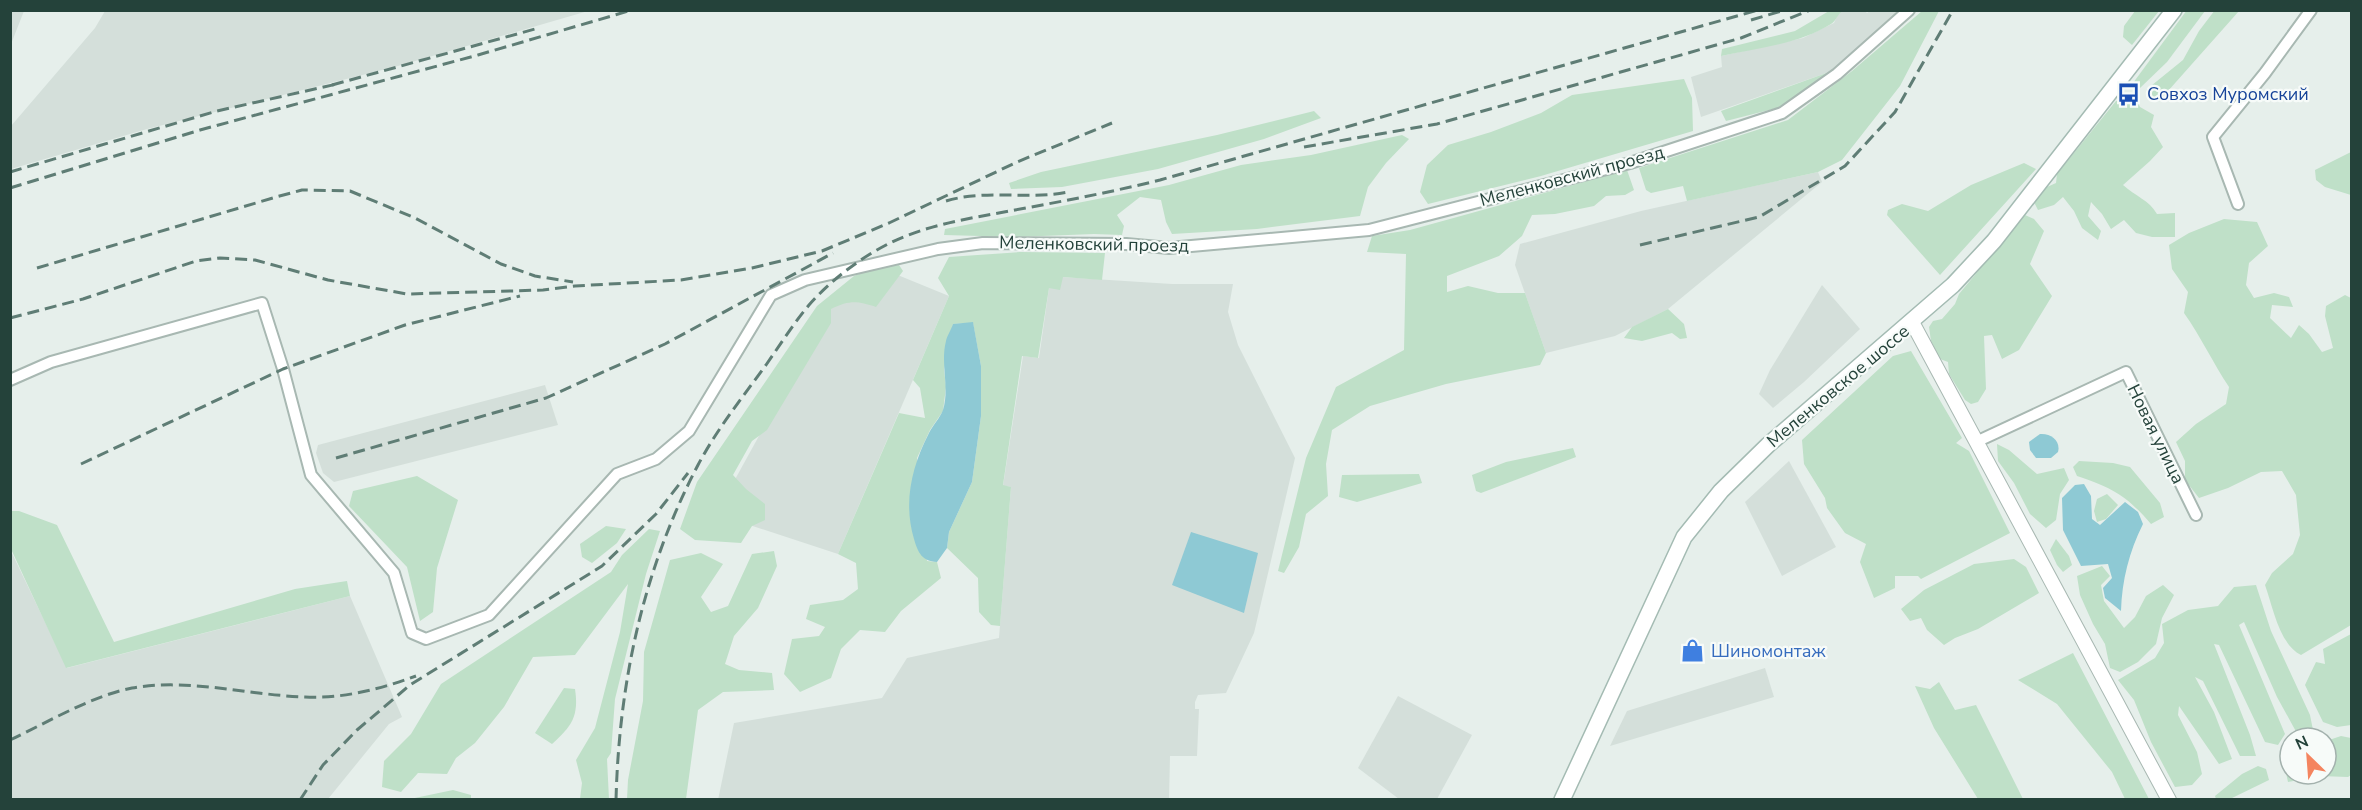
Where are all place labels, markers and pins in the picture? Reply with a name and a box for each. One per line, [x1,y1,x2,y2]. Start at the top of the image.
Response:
bus stop icon: Совхоз Муромский [2116,81,2142,107]
place label: Совхоз Муромский [2147,82,2309,106]
shop icon: Шиномонтаж [1680,638,1706,664]
place label: Шиномонтаж [1711,639,1827,663]

